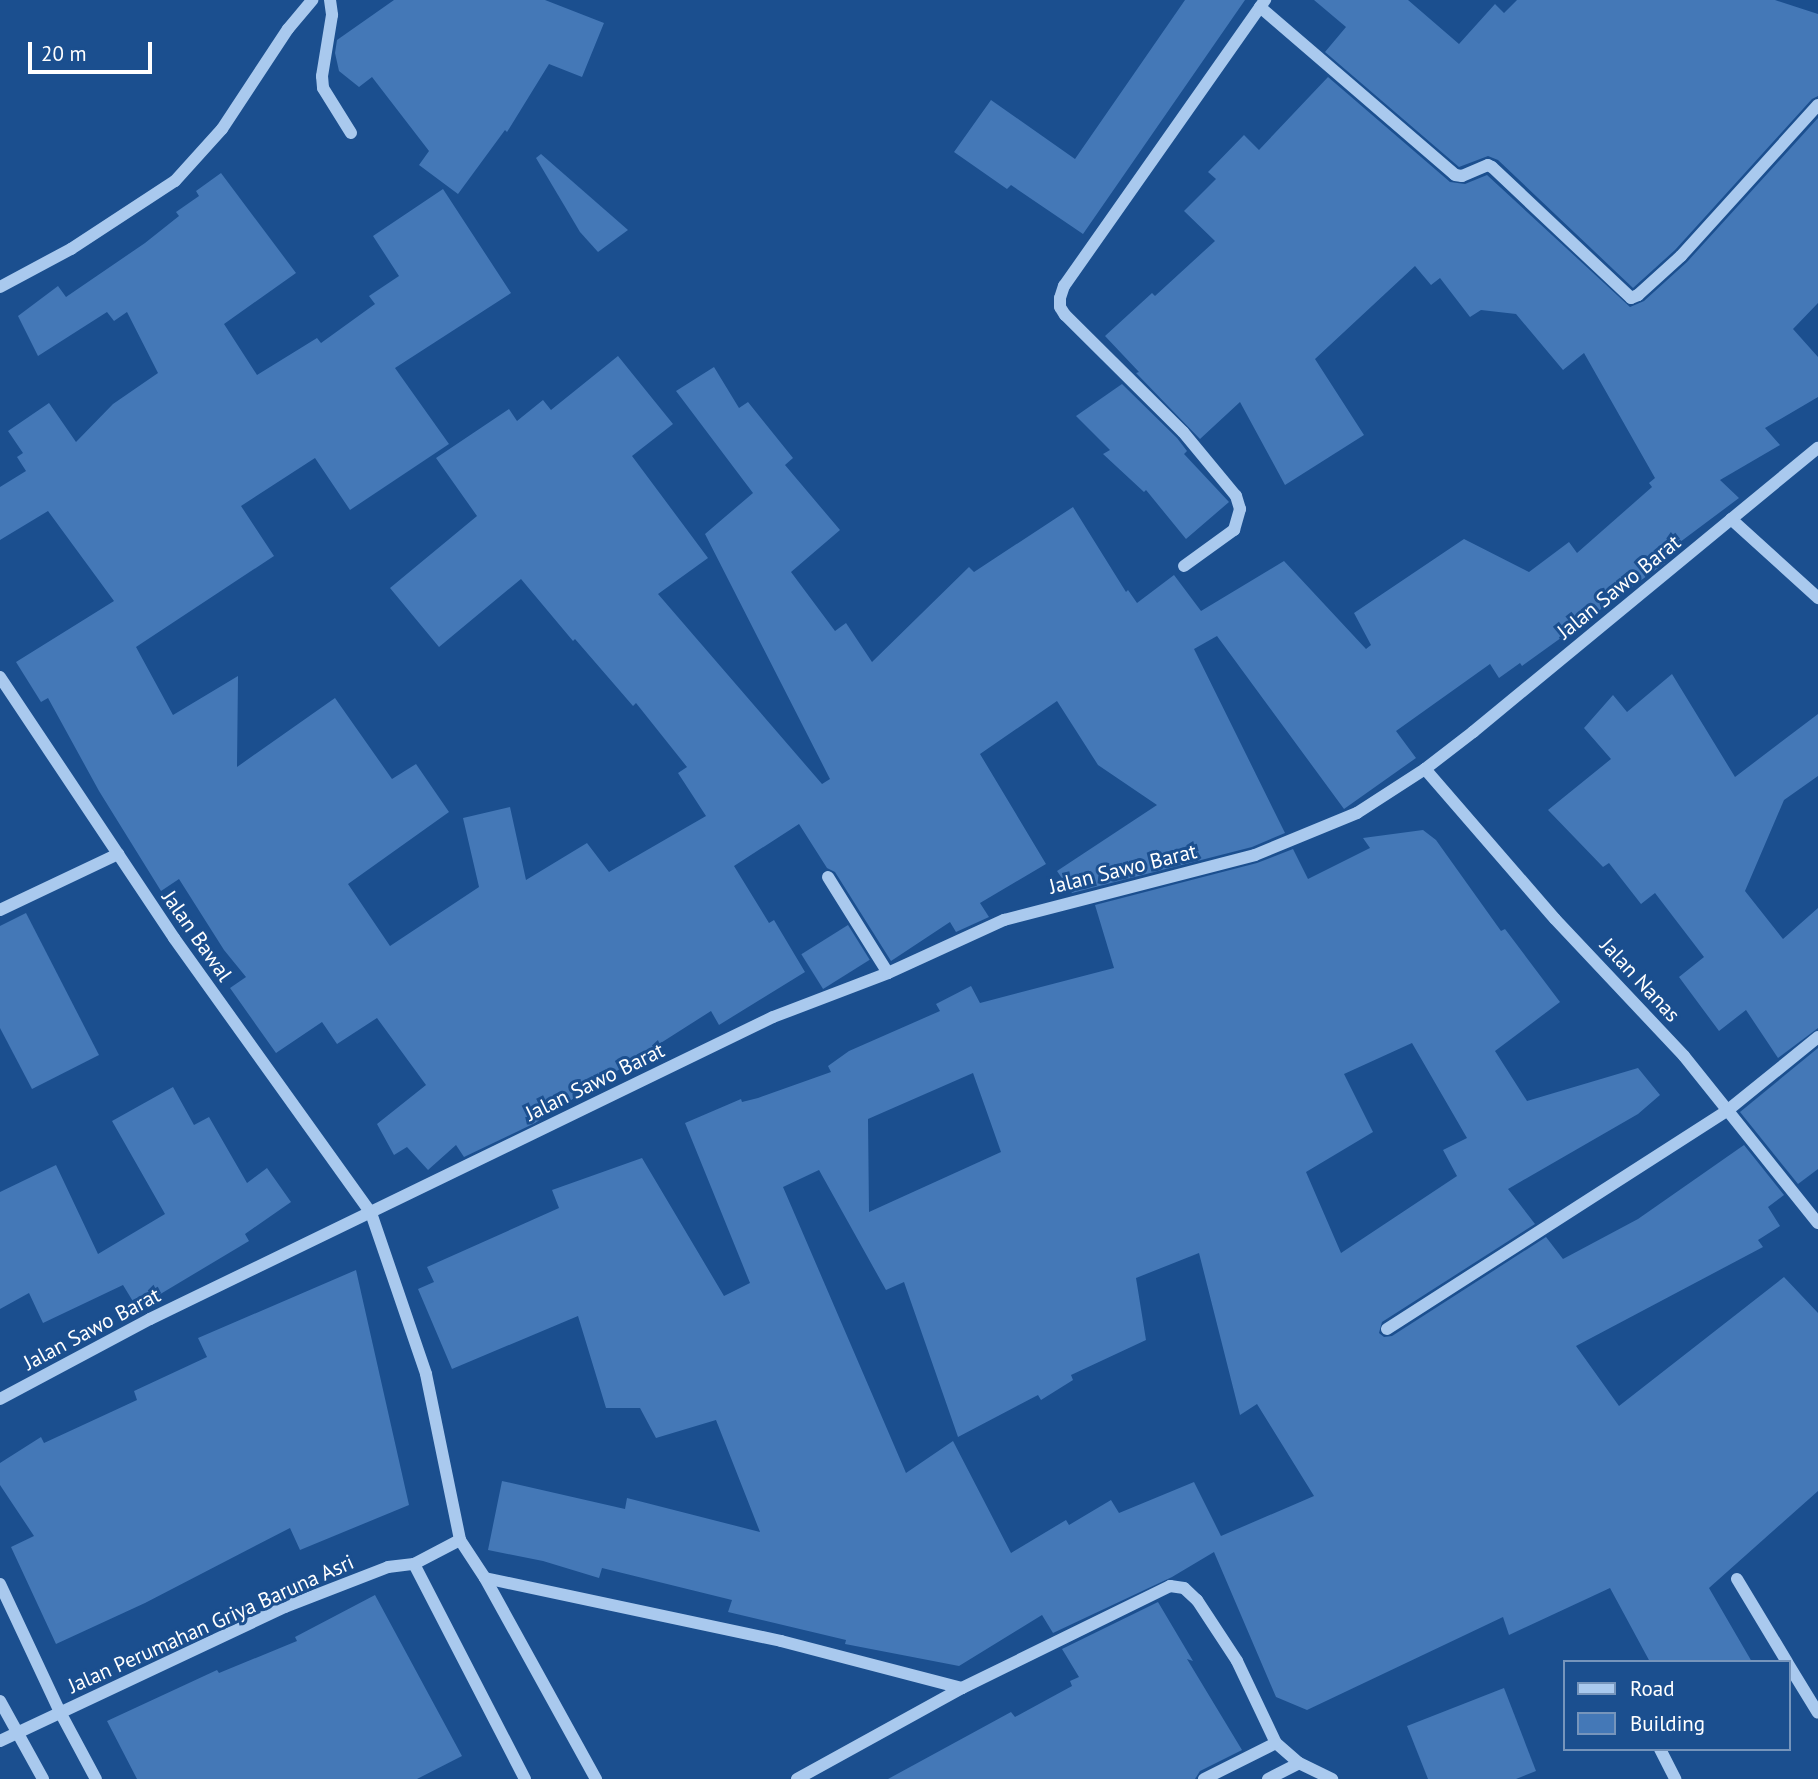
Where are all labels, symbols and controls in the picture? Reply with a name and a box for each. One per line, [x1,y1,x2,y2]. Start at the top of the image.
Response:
scale bar [32,28,156,72]
text: 20 m [41,40,87,67]
street label: Jalan Sawo Barat [1552,530,1686,644]
street label: Jalan Sawo Barat [1047,838,1199,900]
street label: Jalan Bawal [157,886,237,986]
street label: Jalan Nanas [1595,933,1685,1027]
street label: Jalan Sawo Barat [522,1038,668,1126]
street label: Jalan Sawo Barat [19,1282,165,1376]
street label: Jalan Perumahan Griya Baruna Asri [64,1549,358,1699]
legend [1562,1660,1790,1751]
text: Road [1630,1675,1674,1702]
text: Building [1630,1710,1705,1737]

